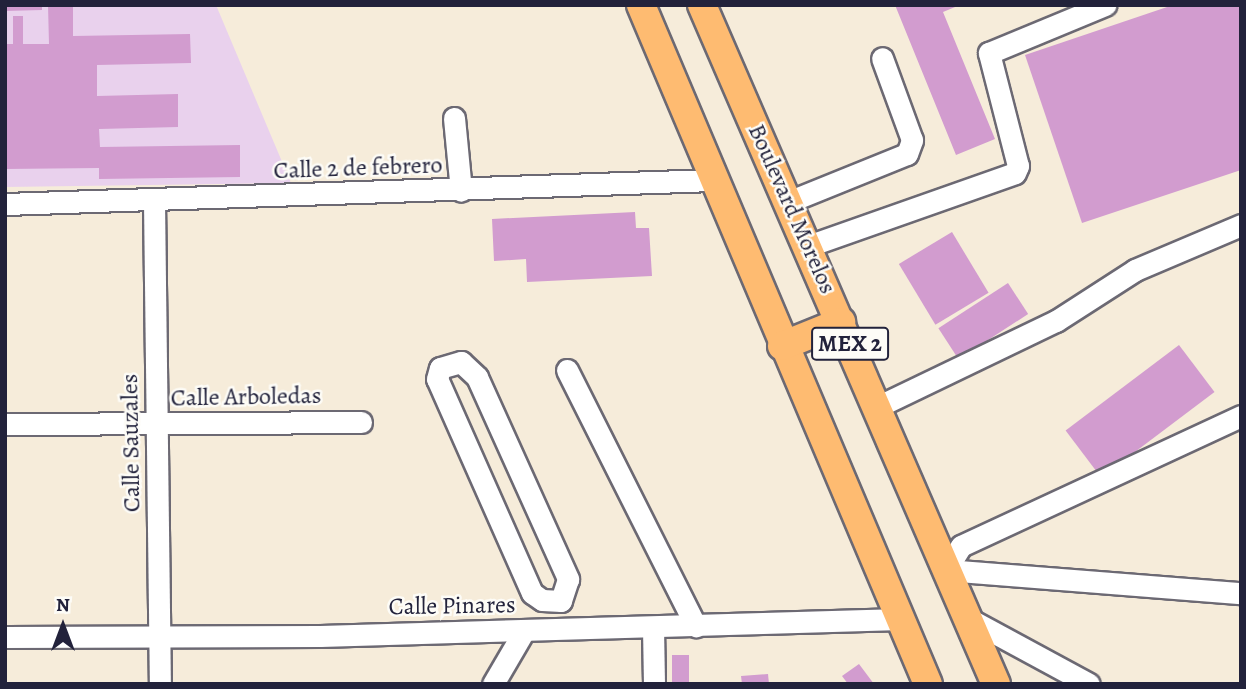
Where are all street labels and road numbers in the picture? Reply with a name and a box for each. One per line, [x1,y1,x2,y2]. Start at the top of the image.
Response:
street label: Boulevard Morelos [742,120,842,298]
street label: Calle 2 de febrero [273,151,443,185]
road number: MEX 2 [810,324,890,364]
street label: Calle Sauzales [115,374,147,512]
street label: Calle Arboledas [170,381,322,413]
street label: Calle Pinares [388,590,516,622]

